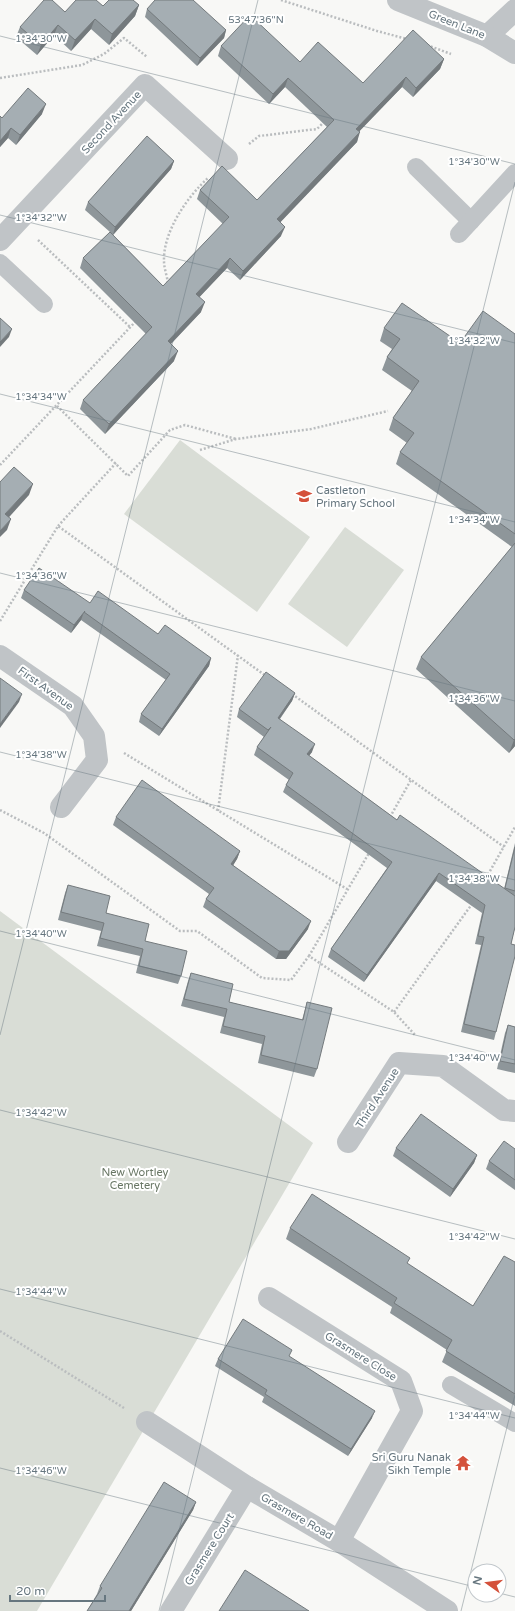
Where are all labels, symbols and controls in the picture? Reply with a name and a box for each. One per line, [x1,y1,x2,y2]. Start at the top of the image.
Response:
street label: Green Lane [427,7,487,42]
text: 53°47'36"N [228,14,284,26]
text: 1°34'30"W [15,33,67,45]
street label: Second Avenue [79,88,144,157]
text: 1°34'30"W [448,156,500,168]
text: 1°34'32"W [15,212,67,224]
text: 1°34'32"W [448,335,500,347]
text: 1°34'34"W [15,391,67,403]
place label: Castleton Primary School [316,484,395,510]
school or university icon: Castleton Primary School [295,487,313,505]
text: 1°34'34"W [448,514,500,526]
text: 1°34'36"W [15,570,67,582]
street label: First Avenue [16,664,76,713]
text: 1°34'36"W [448,693,500,705]
text: 1°34'38"W [15,749,67,761]
text: 1°34'38"W [448,873,500,885]
text: 1°34'40"W [15,928,67,940]
text: 1°34'40"W [448,1052,500,1064]
street label: Third Avenue [353,1066,402,1131]
text: 1°34'42"W [15,1107,67,1119]
park label: New Wortley Cemetery [102,1166,169,1192]
text: 1°34'42"W [448,1231,500,1243]
text: 1°34'44"W [15,1286,67,1298]
street label: Grasmere Close [323,1329,399,1384]
text: 1°34'44"W [448,1410,500,1422]
place label: Sri Guru Nanak Sikh Temple [372,1451,451,1477]
temple icon: Sri Guru Nanak Sikh Temple [454,1454,472,1472]
text: 1°34'46"W [15,1465,67,1477]
street label: Grasmere Road [258,1491,335,1542]
street label: Grasmere Court [182,1511,237,1588]
north arrow [467,1563,507,1603]
text: N [470,1575,485,1587]
scale bar [10,1577,105,1603]
text: 20 m [16,1584,45,1598]

